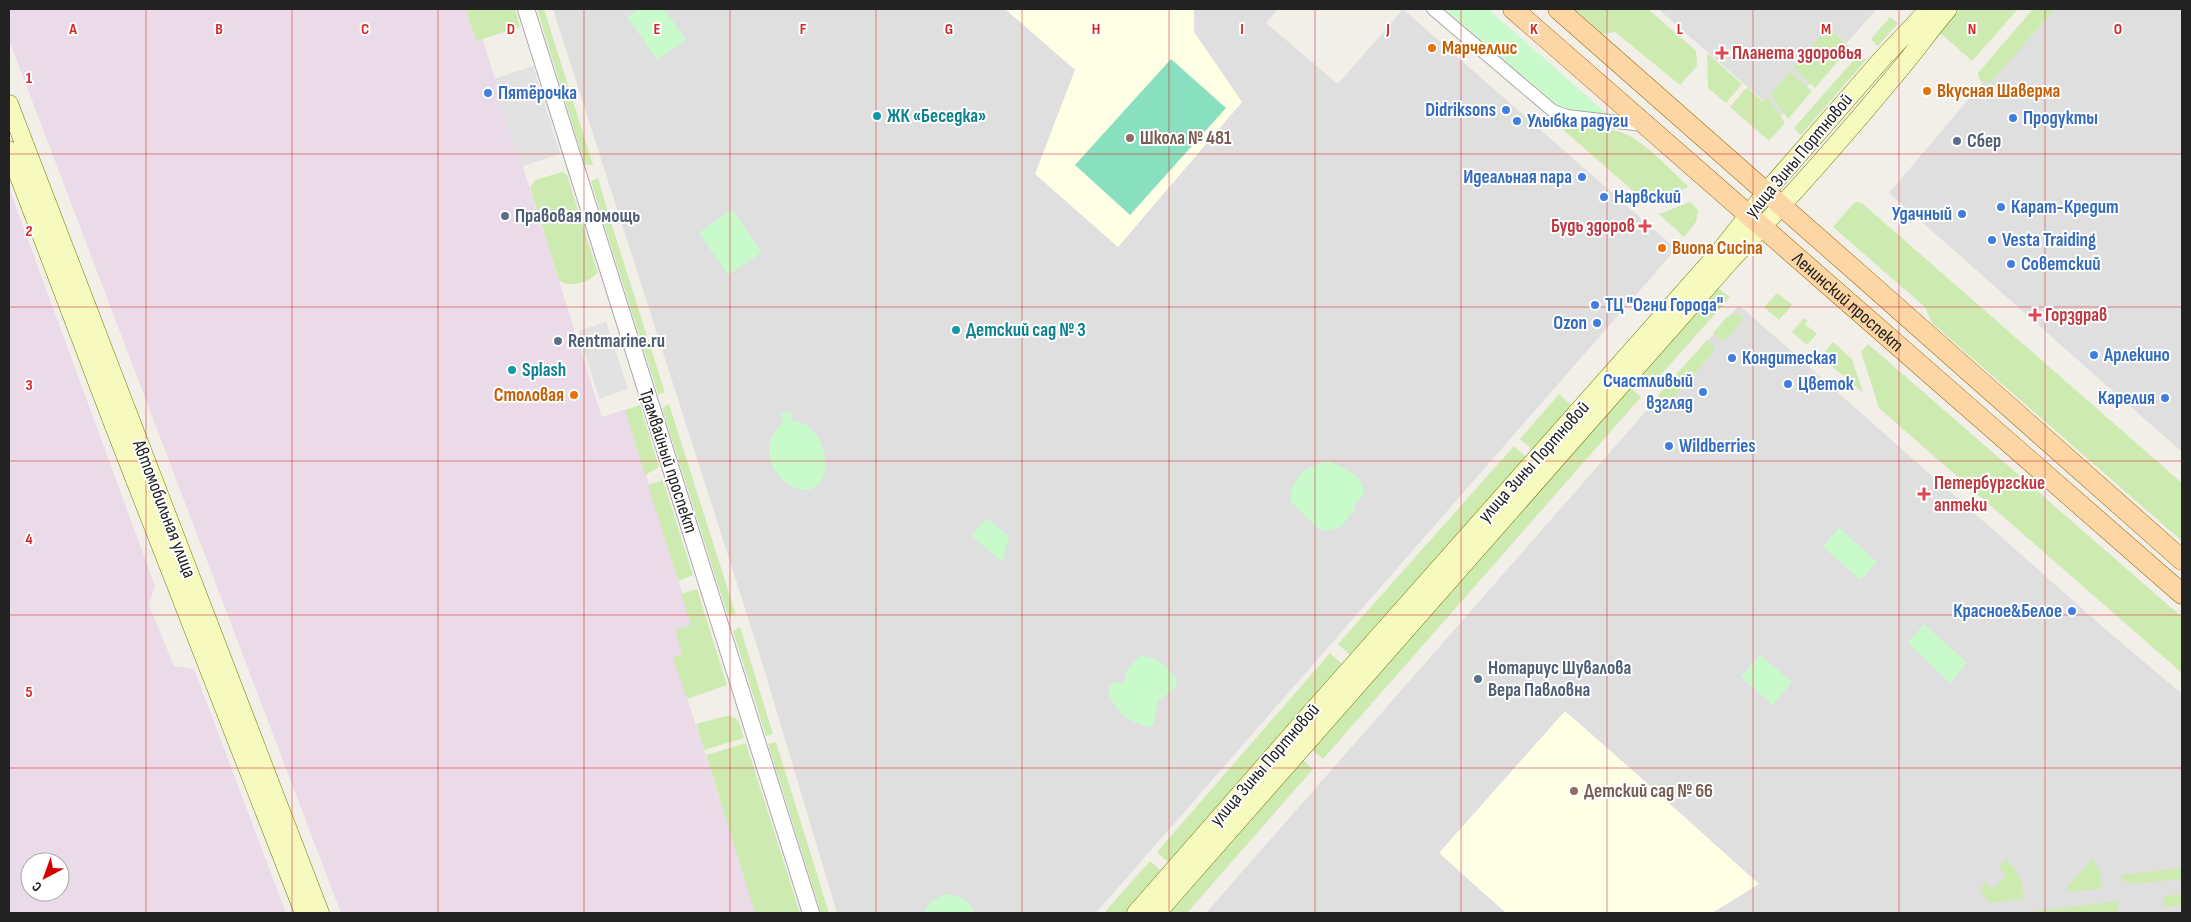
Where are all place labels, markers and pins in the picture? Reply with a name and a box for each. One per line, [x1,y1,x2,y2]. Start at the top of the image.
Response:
place label: Марчеллис [1442,37,1518,60]
marker: Марчеллис [1426,42,1438,54]
place label: Планета здоровья [1732,42,1862,65]
marker: Планета здоровья [1716,47,1728,59]
place label: Вкусная Шаверма [1937,80,2060,103]
place label: Пятёрочка [498,82,577,105]
marker: Вкусная Шаверма [1921,85,1933,97]
marker: Пятёрочка [482,87,494,99]
place label: Didriksons [1425,99,1496,122]
marker: Didriksons [1500,104,1512,116]
place label: ЖК «Беседка» [887,105,986,128]
place label: Продукты [2023,107,2098,130]
marker: ЖК «Беседка» [871,110,883,122]
place label: Улыбка радуги [1527,110,1628,133]
marker: Продукты [2007,112,2019,124]
marker: Улыбка радуги [1511,115,1523,127]
place label: Школа № 481 [1140,127,1232,150]
place label: Сбер [1967,130,2001,153]
marker: Школа № 481 [1124,132,1136,144]
marker: Сбер [1951,135,1963,147]
place label: Идеальная пара [1463,166,1572,189]
marker: Идеальная пара [1576,171,1588,183]
place label: Нарвский [1614,186,1681,209]
marker: Нарвский [1598,191,1610,203]
place label: Карат-Кредит [2011,196,2119,219]
marker: Карат-Кредит [1995,201,2007,213]
place label: Удачный [1892,203,1952,226]
place label: Правовая помощь [515,205,640,228]
marker: Удачный [1956,208,1968,220]
marker: Правовая помощь [499,210,511,222]
place label: Будь здоров [1551,215,1635,238]
marker: Будь здоров [1639,220,1651,232]
place label: Vesta Traiding [2002,229,2096,252]
marker: Vesta Traiding [1986,234,1998,246]
place label: Buona Cucina [1672,237,1763,260]
marker: Buona Cucina [1656,242,1668,254]
place label: Советский [2021,253,2101,276]
marker: Советский [2005,258,2017,270]
place label: ТЦ "Огни Города" [1605,294,1723,317]
marker: ТЦ "Огни Города" [1589,299,1601,311]
place label: Горздрав [2045,304,2107,327]
marker: Горздрав [2029,309,2041,321]
place label: Ozon [1553,312,1587,335]
marker: Ozon [1591,317,1603,329]
place label: Детский сад № 3 [966,319,1086,342]
marker: Детский сад № 3 [950,324,962,336]
place label: Rentmarine.ru [568,330,665,353]
marker: Rentmarine.ru [552,335,564,347]
place label: Арлекино [2103,344,2170,367]
place label: Кондитеская [1742,347,1837,370]
marker: Арлекино [2088,349,2100,361]
marker: Кондитеская [1726,352,1738,364]
place label: Splash [522,359,566,382]
marker: Splash [506,364,518,376]
place label: Счастливый взгляд [1603,370,1693,415]
place label: Цветок [1798,373,1854,396]
marker: Цветок [1782,378,1794,390]
place label: Столовая [494,384,564,407]
marker: Счастливый взгляд [1697,386,1709,398]
place label: Карелия [2098,387,2155,410]
marker: Столовая [568,389,580,401]
marker: Карелия [2159,392,2171,404]
place label: Wildberries [1679,435,1756,458]
marker: Wildberries [1663,440,1675,452]
place label: Петербургские аптеки [1934,472,2045,517]
marker: Петербургские аптеки [1918,488,1930,500]
place label: Красное&Белое [1953,600,2062,623]
marker: Красное&Белое [2066,605,2078,617]
place label: Нотариус Шувалова Вера Павловна [1488,657,1631,702]
marker: Нотариус Шувалова Вера Павловна [1472,673,1484,685]
place label: Детский сад № 66 [1584,780,1713,803]
marker: Детский сад № 66 [1568,785,1580,797]

